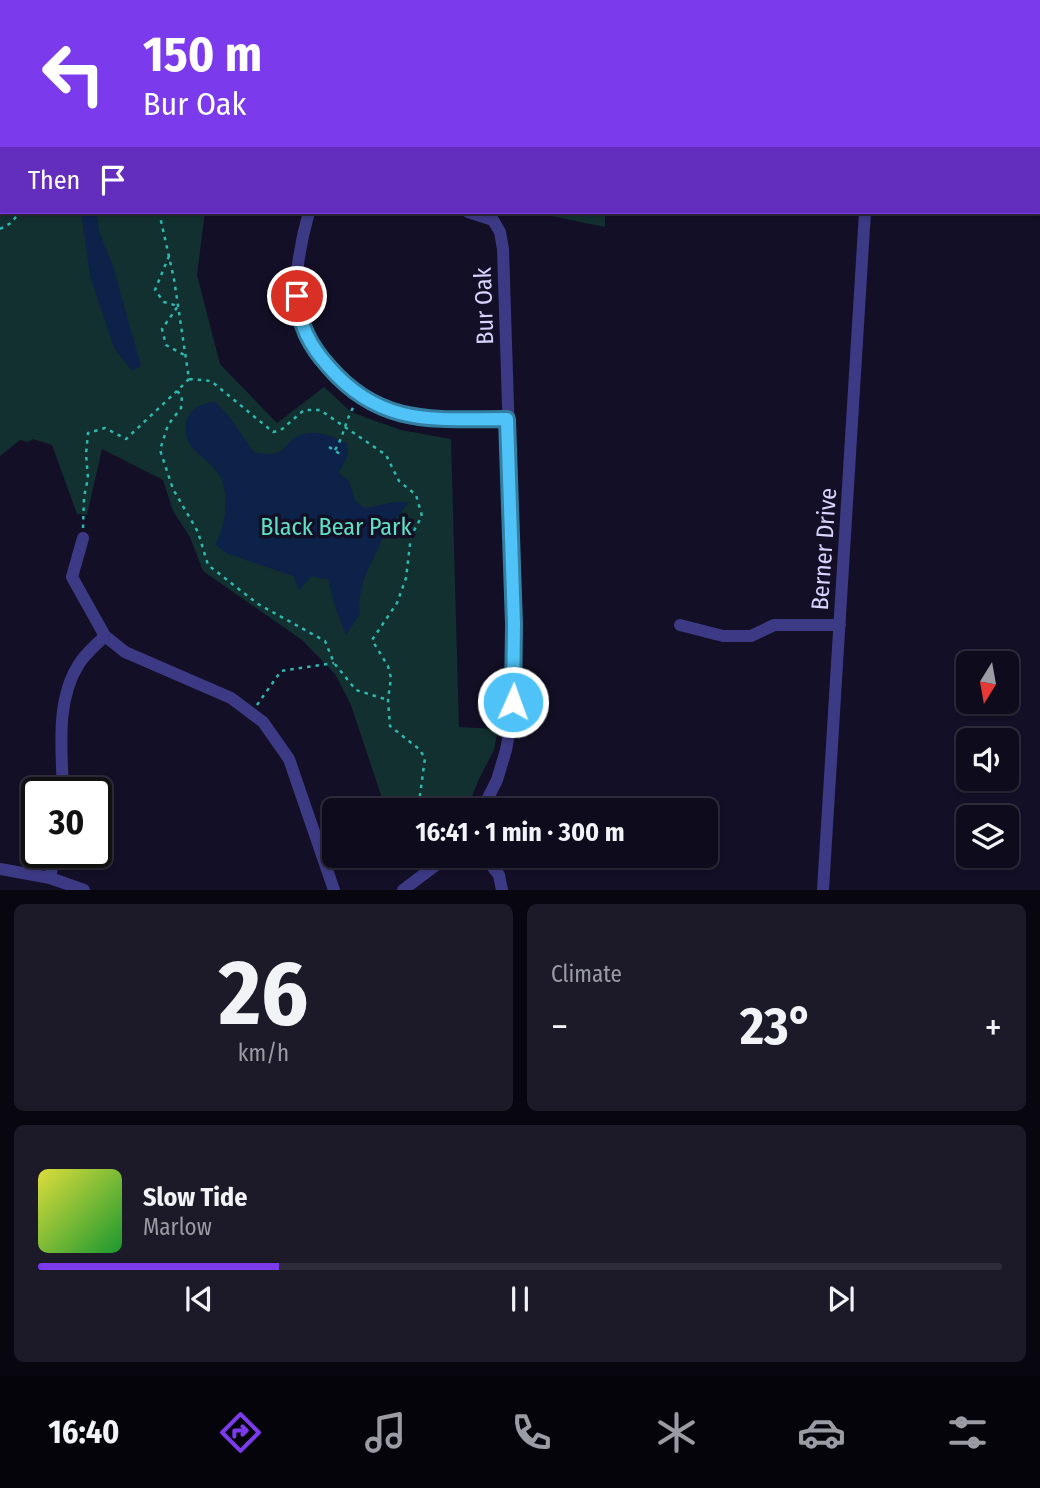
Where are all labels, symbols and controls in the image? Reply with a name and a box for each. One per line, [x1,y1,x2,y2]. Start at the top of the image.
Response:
text: 150 m [143,25,262,84]
icon: left [28,28,119,119]
text: Bur Oak [143,85,246,123]
icon: arrive [94,161,132,199]
text: Then [28,165,80,196]
pin [267,266,327,326]
street label: Bur Oak [469,266,499,345]
icon: arrive [278,277,316,315]
street label: Berner Drive [806,487,842,611]
park label: Black Bear Park [260,513,412,541]
north arrow [956,651,1018,714]
map controls [956,651,1019,868]
position arrow [476,665,550,739]
button: sound [956,728,1019,791]
speed limit sign: 30 [21,777,112,868]
button: layers [956,805,1019,868]
text: 16:41 · 1 min · 300 m [415,817,625,848]
text: 26 [219,939,308,1048]
text: Climate [551,960,622,988]
text: 23° [740,995,813,1058]
text: − [551,1004,568,1050]
text: + [985,1004,1002,1050]
text: km/h [238,1039,289,1067]
text: Slow Tide [143,1182,247,1213]
text: Marlow [143,1213,212,1241]
icon: previous [180,1280,218,1318]
icon: pause [501,1280,539,1318]
icon: next [822,1280,860,1318]
icon: directions [216,1408,265,1457]
icon: music [361,1408,410,1457]
icon: phone [507,1408,556,1457]
icon: climate [652,1408,701,1457]
icon: car [797,1408,846,1457]
icon: filters [943,1408,992,1457]
text: 16:40 [48,1413,120,1451]

